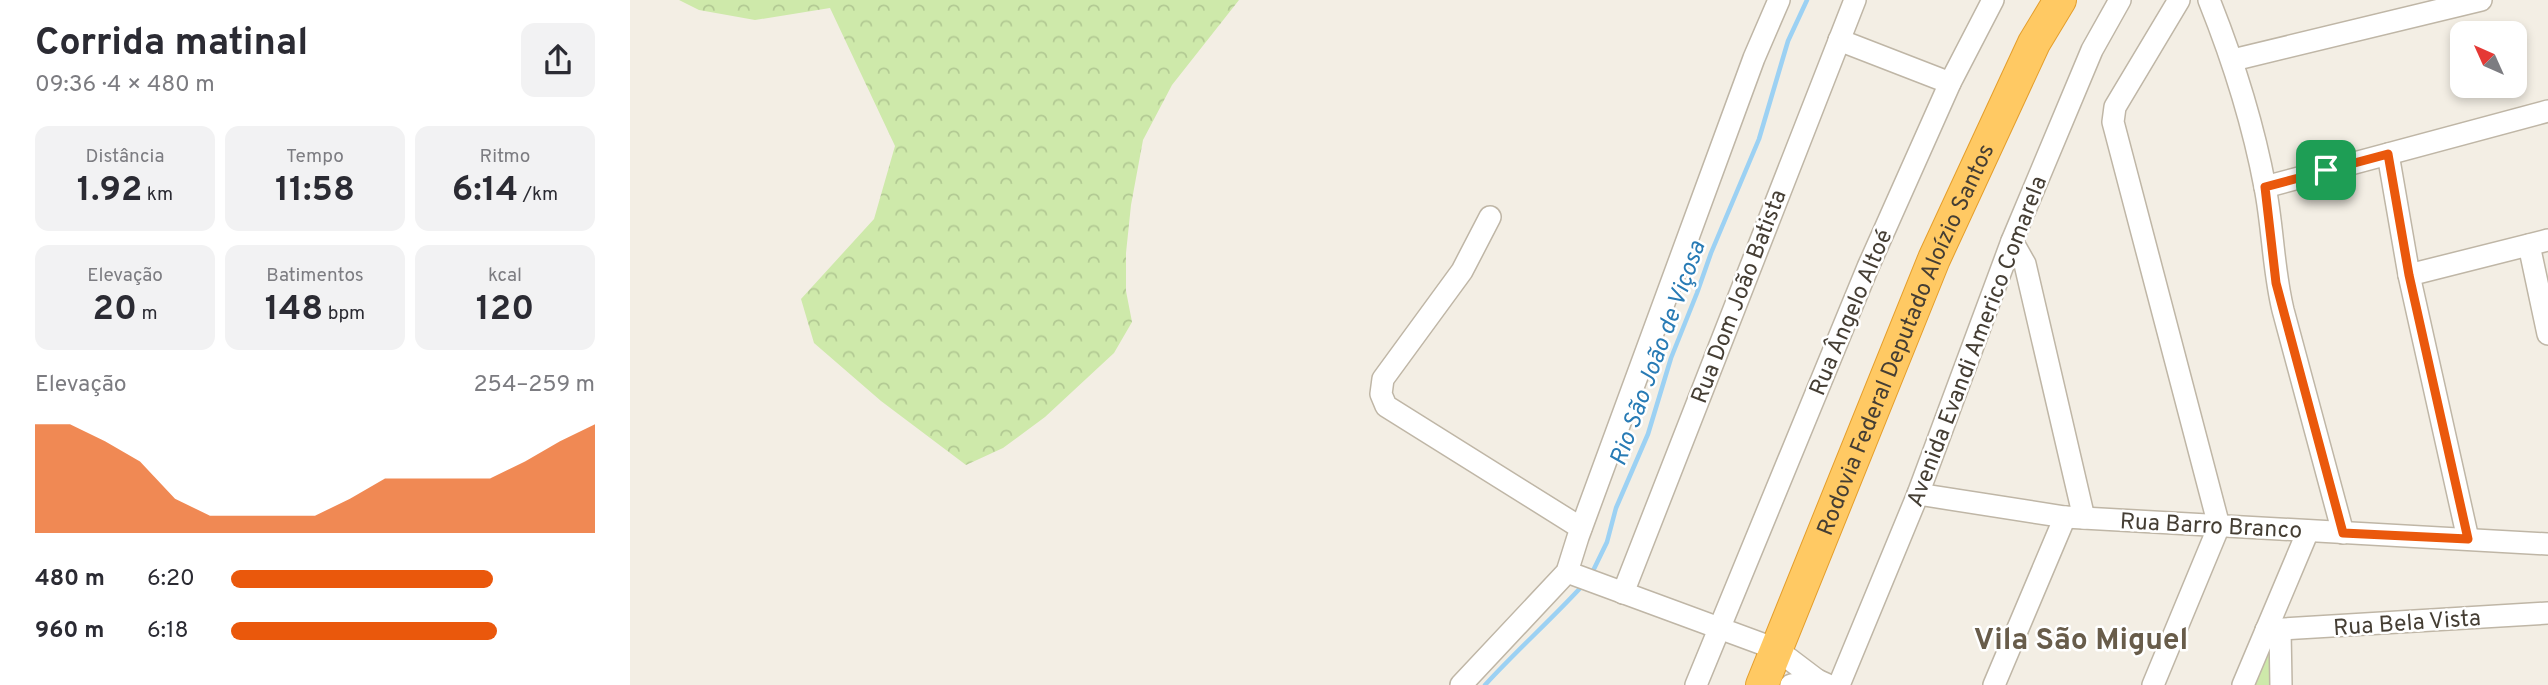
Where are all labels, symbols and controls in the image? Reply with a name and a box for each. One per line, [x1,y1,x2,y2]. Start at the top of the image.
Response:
text: Corrida matinal [35,20,308,69]
north arrow [2450,21,2527,98]
map controls [2450,21,2527,98]
button: share [521,23,595,97]
text: 09:36 · 4 × 480 m [35,71,215,100]
street label: Rodovia Federal Deputado Aloízio Santos [1812,140,2002,540]
pin [2296,140,2356,200]
text: Distância [86,145,164,169]
text: Tempo [286,145,344,169]
text: Ritmo [480,145,530,169]
icon: arrive [2307,151,2345,189]
text: 1.92 [77,169,142,213]
text: 11:58 [275,169,355,213]
text: 6:14 [452,169,518,213]
street label: Avenida Evandi Americo Comarela [1902,172,2055,511]
text: km [142,183,173,207]
text: /km [518,183,558,207]
street label: Rua Dom João Batista [1686,186,1794,408]
street label: Rua Ângelo Altoé [1803,225,1900,400]
water label: Rio São João de Viçosa [1604,237,1714,470]
text: Elevação [87,264,163,288]
text: Batimentos [266,264,364,288]
text: kcal [488,264,522,288]
text: 20 [93,288,137,332]
text: 148 [265,288,323,332]
text: 120 [476,288,534,332]
text: m [137,302,157,326]
text: bpm [323,302,365,326]
text: Elevação [35,371,127,400]
text: 254–259 m [473,371,595,400]
street label: Rua Barro Branco [2119,508,2303,547]
text: 480 m [35,565,105,594]
text: 6:20 [147,565,195,594]
street label: Rua Bela Vista [2332,605,2482,644]
text: 960 m [35,617,104,646]
text: 6:18 [147,617,189,646]
district label: Vila São Miguel [1974,623,2188,660]

